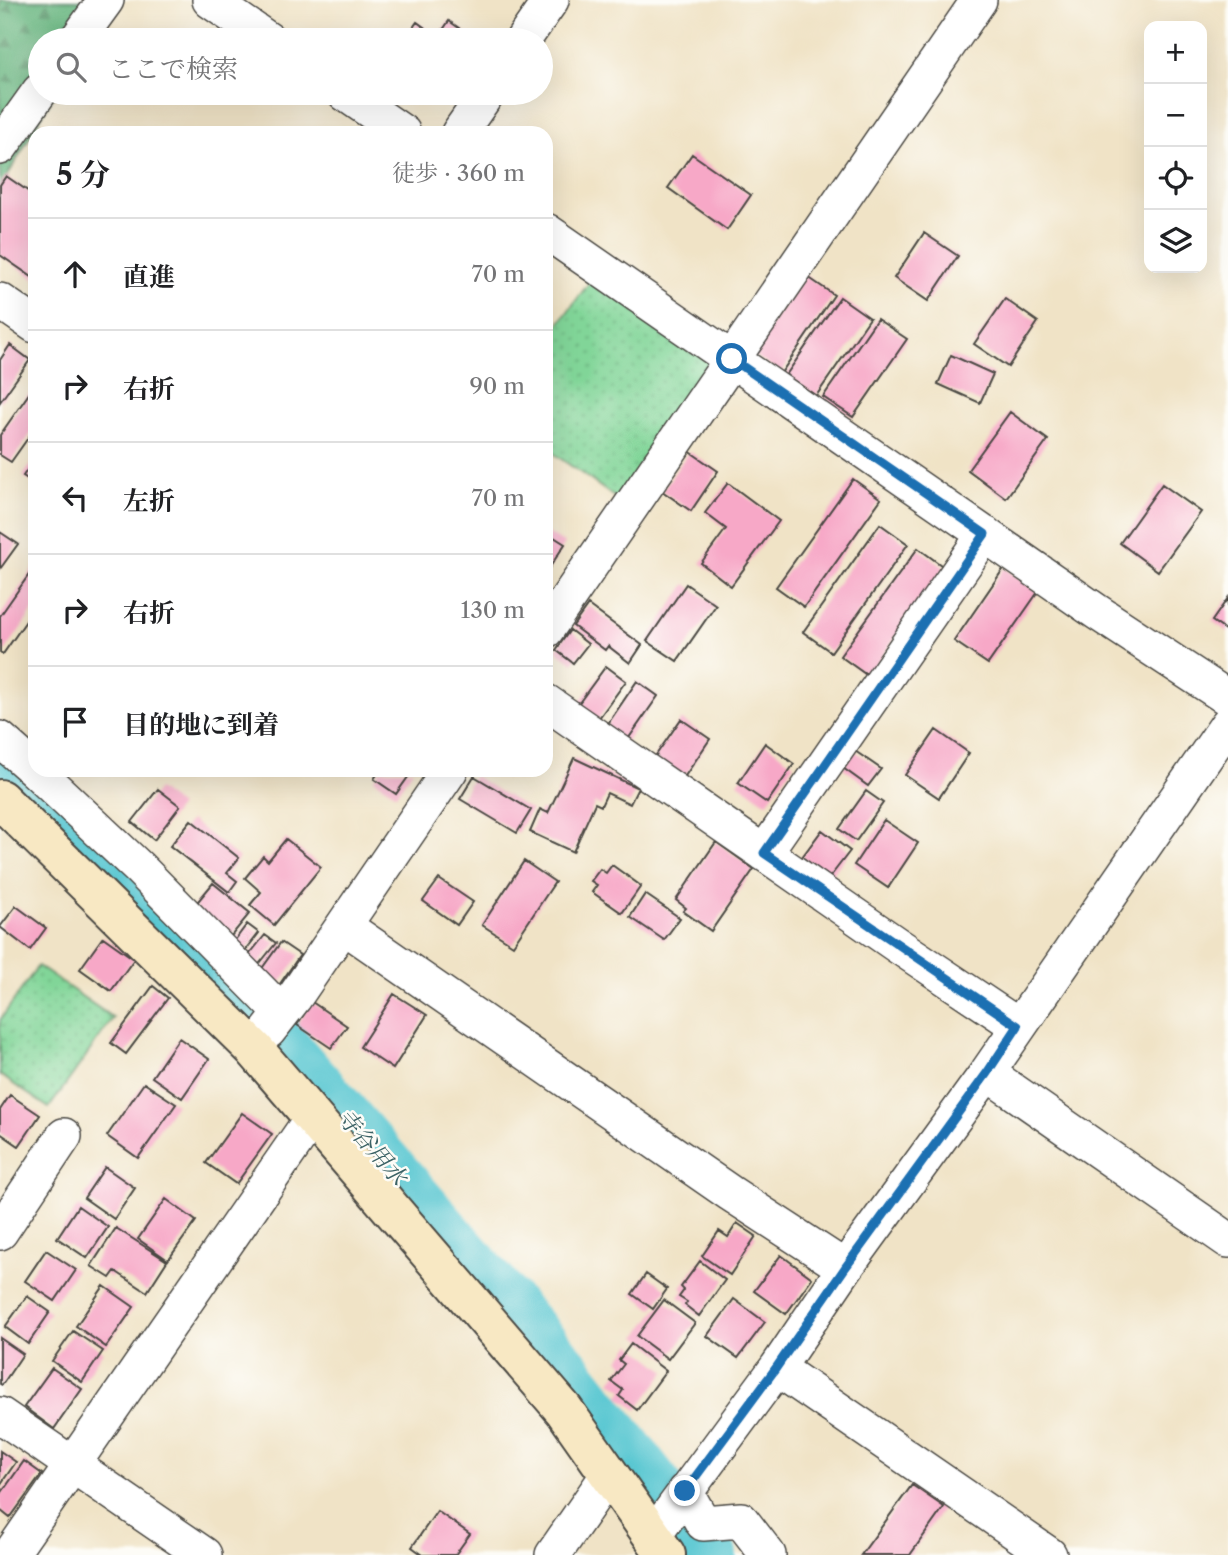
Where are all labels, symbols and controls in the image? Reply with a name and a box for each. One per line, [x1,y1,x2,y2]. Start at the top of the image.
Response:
map controls [1144,21,1207,273]
button: + [1144,21,1207,84]
search box [28,28,553,105]
icon: search [52,48,90,86]
text: ここで検索 [108,53,238,85]
button: − [1144,84,1207,147]
button: locate [1144,147,1207,210]
text: 5 分 [56,156,110,193]
text: 徒歩 · 360 m [392,159,525,187]
button: layers [1144,210,1207,273]
icon: ahead [56,255,94,293]
text: 70 m [472,260,525,288]
text: 直進 [123,261,175,293]
route start [716,343,747,374]
icon: right [56,367,94,405]
text: 90 m [469,372,525,400]
text: 右折 [123,373,175,405]
icon: left [56,479,94,517]
text: 70 m [472,484,525,512]
text: 左折 [123,485,175,517]
icon: right [56,591,94,629]
text: 130 m [461,596,525,624]
text: 右折 [123,597,175,629]
icon: arrive [56,703,94,741]
text: 目的地に到着 [123,709,279,741]
water label: 寺谷用水 [331,1103,414,1192]
route end [669,1475,700,1506]

